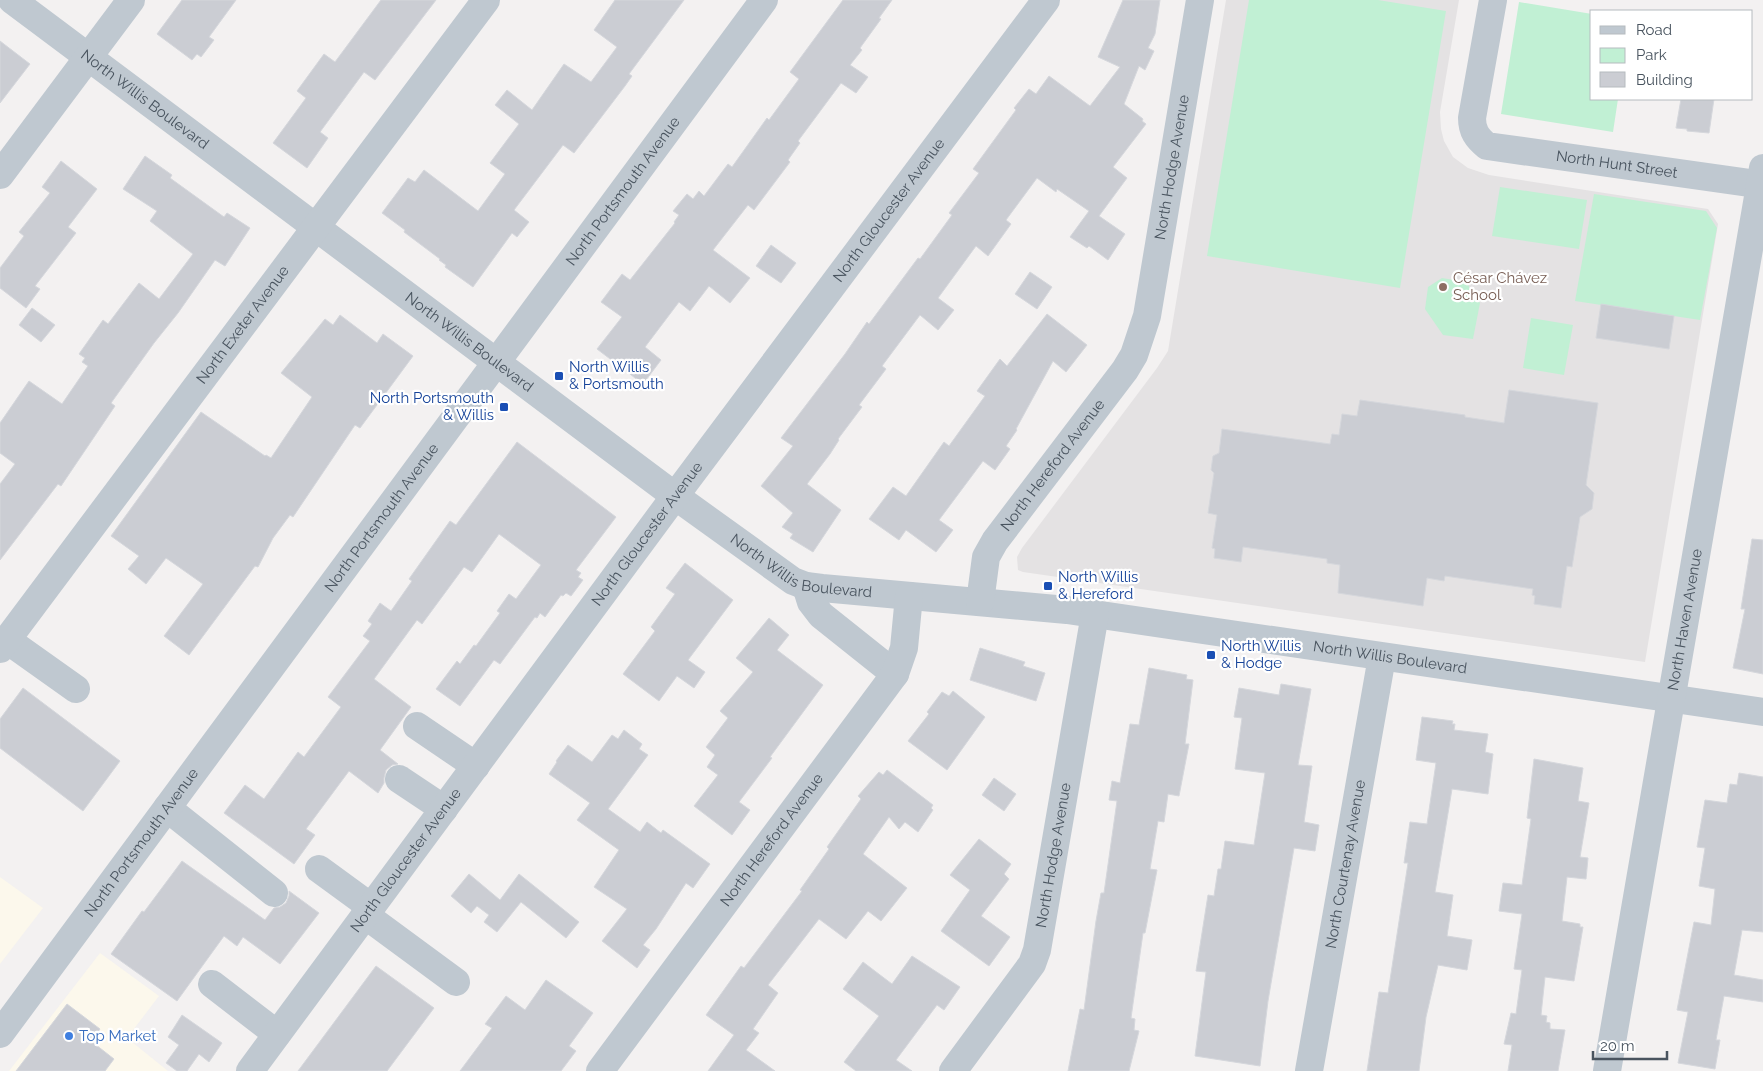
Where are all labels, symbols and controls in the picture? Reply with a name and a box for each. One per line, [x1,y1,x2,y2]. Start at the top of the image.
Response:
legend [1590,10,1753,100]
text: Road [1636,21,1672,39]
street label: North Willis Boulevard [77,46,212,153]
text: Park [1636,46,1667,64]
text: Building [1636,71,1693,89]
street label: North Hodge Avenue [1151,93,1193,241]
street label: North Portsmouth Avenue [562,113,684,269]
street label: North Gloucester Avenue [829,135,949,286]
street label: North Hunt Street [1555,147,1679,182]
street label: North Exeter Avenue [193,262,293,387]
place label: César Chávez School [1453,269,1547,304]
marker: César Chávez School [1437,281,1449,293]
street label: North Willis Boulevard [402,288,537,396]
place label: North Willis & Portsmouth [569,358,664,393]
marker: North Willis & Portsmouth [553,370,565,382]
place label: North Portsmouth & Willis [370,389,494,424]
street label: North Hereford Avenue [997,396,1109,535]
marker: North Portsmouth & Willis [498,401,510,413]
street label: North Portsmouth Avenue [321,440,442,596]
street label: North Gloucester Avenue [588,458,707,609]
street label: North Willis Boulevard [727,530,873,601]
street label: North Haven Avenue [1664,547,1706,692]
place label: North Willis & Hereford [1058,568,1138,603]
marker: North Willis & Hereford [1042,580,1054,592]
place label: North Willis & Hodge [1221,637,1301,672]
street label: North Willis Boulevard [1312,637,1468,678]
marker: North Willis & Hodge [1205,649,1217,661]
street label: North Portsmouth Avenue [81,765,202,920]
street label: North Hereford Avenue [717,770,827,910]
street label: North Courtenay Avenue [1322,778,1369,950]
street label: North Hodge Avenue [1032,781,1075,929]
street label: North Gloucester Avenue [347,784,465,936]
place label: Top Market [79,1027,156,1045]
scale bar [1593,1028,1667,1060]
marker: Top Market [63,1030,75,1042]
text: 20 m [1600,1037,1635,1055]

